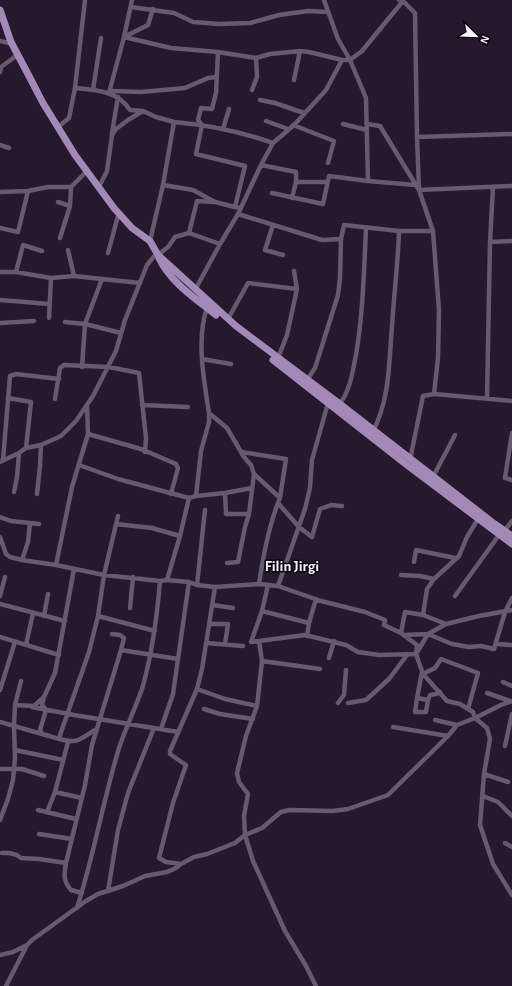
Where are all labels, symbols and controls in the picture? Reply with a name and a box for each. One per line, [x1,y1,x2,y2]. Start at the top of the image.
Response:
north arrow [456,16,496,56]
text: N [478,34,491,45]
district label: Filin Jirgi [265,559,319,574]

